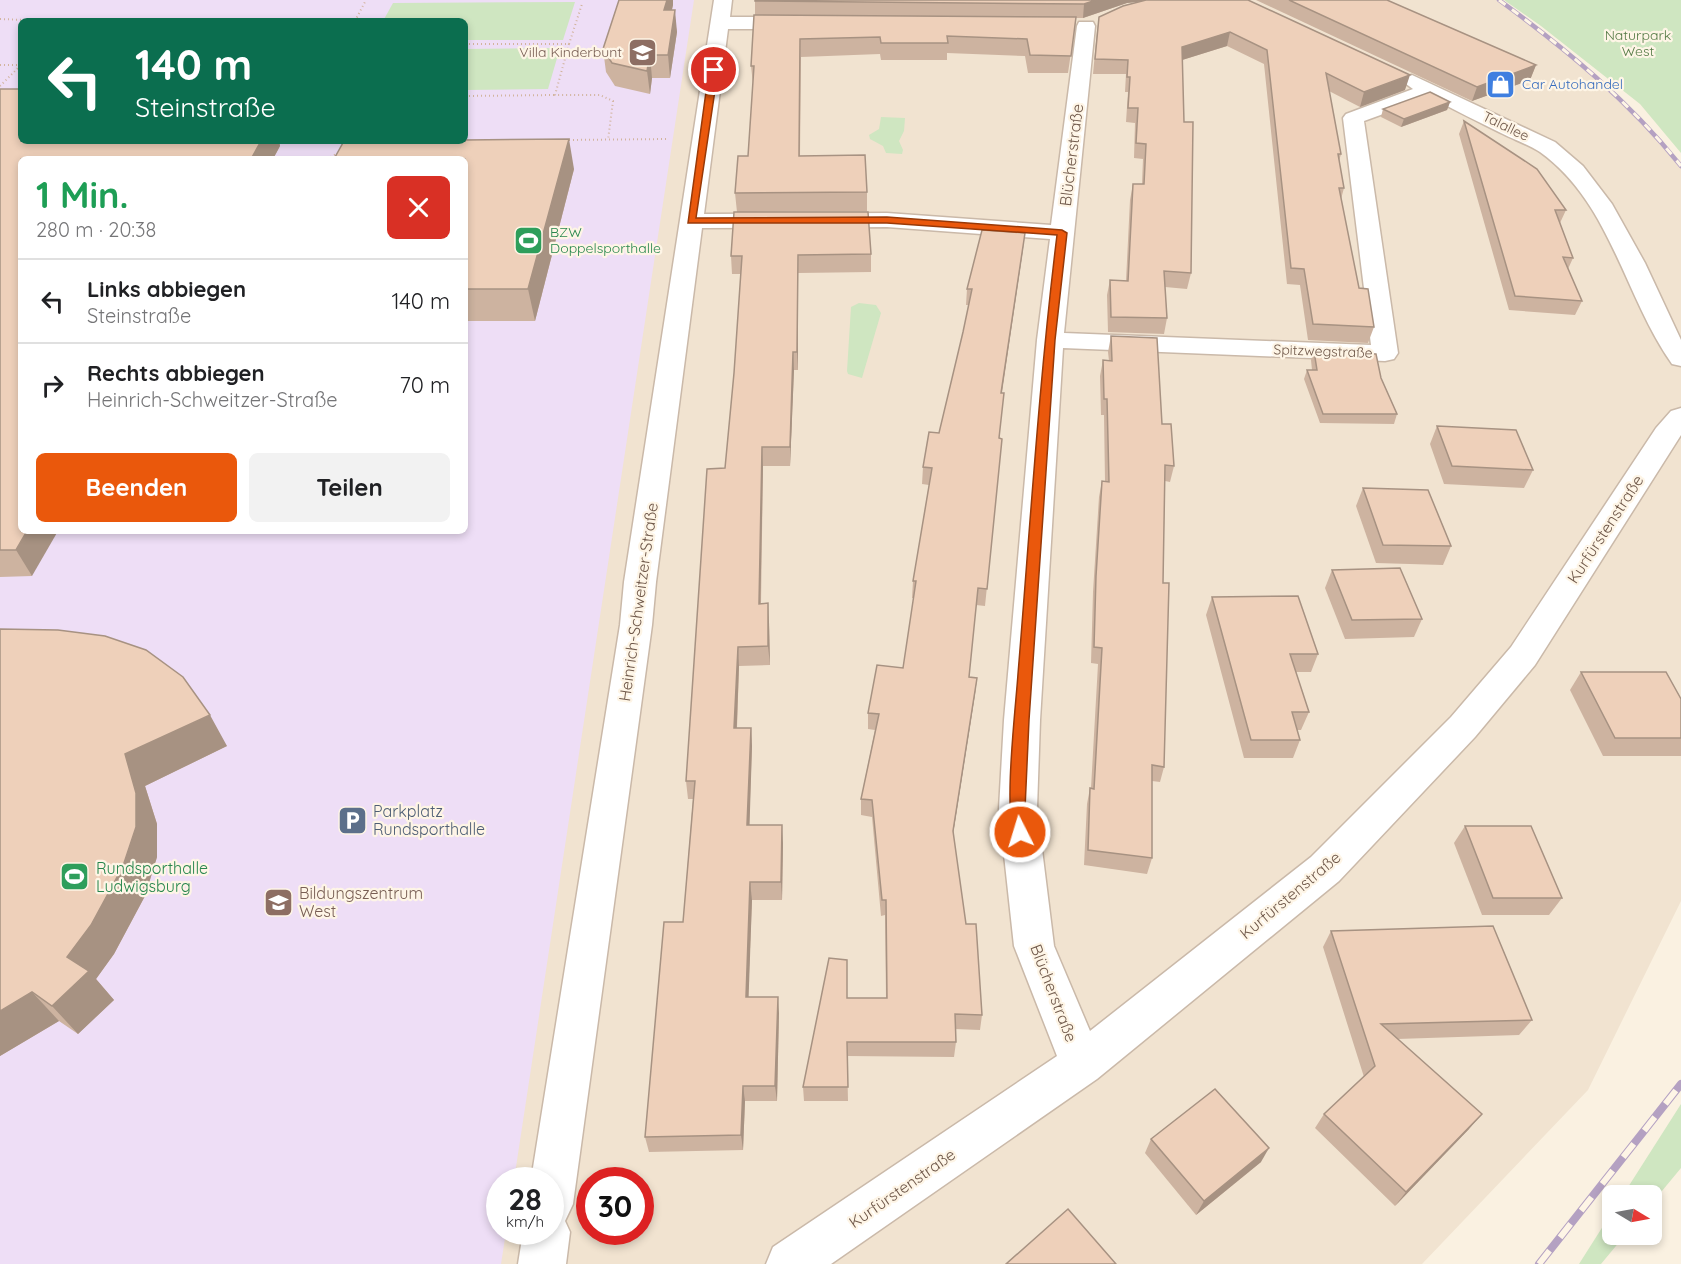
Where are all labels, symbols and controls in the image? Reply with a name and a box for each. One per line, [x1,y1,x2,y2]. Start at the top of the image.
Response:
park label: Naturpark West [1605,26,1671,60]
school or university icon: Villa Kinderbunt [627,36,659,68]
text: 140 m [135,38,252,91]
icon: left [36,42,114,120]
place label: Villa Kinderbunt [519,43,622,61]
pin [688,44,739,95]
icon: arrive [697,53,730,86]
shop icon: Car Autohandel [1485,68,1517,100]
place label: Car Autohandel [1522,75,1623,93]
text: Steinstraße [135,90,276,124]
street label: Blücherstraße [1055,103,1087,207]
street label: Talallee [1480,107,1532,145]
text: 1 Min. [36,172,128,217]
button: close [387,176,450,239]
text: 280 m · 20:38 [36,217,156,242]
place label: BZW Doppelsporthalle [550,223,661,257]
sports icon: BZW Doppelsporthalle [513,224,545,256]
text: Links abbiegen [87,275,246,303]
icon: left [36,285,69,318]
text: 140 m [391,287,450,315]
text: Steinstraße [87,303,191,328]
street label: Spitzwegstraße [1273,340,1373,362]
text: Rechts abbiegen [87,359,265,387]
icon: right [36,369,69,402]
text: 70 m [400,371,450,399]
text: Heinrich-Schweitzer-Straße [87,387,338,412]
button: Beenden [36,453,237,522]
button: Teilen [249,453,450,522]
street label: Kurfürstenstraße [1562,471,1648,587]
street label: Heinrich-Schweitzer-Straße [614,501,662,703]
position arrow [988,800,1052,864]
place label: Parkplatz Rundsporthalle [373,801,485,839]
parking icon: Parkplatz Rundsporthalle [336,804,368,836]
street label: Kurfürstenstraße [1236,847,1344,943]
place label: Rundsporthalle Ludwigsburg [96,858,208,896]
sports icon: Rundsporthalle Ludwigsburg [59,861,91,893]
place label: Bildungszentrum West [299,883,423,921]
school or university icon: Bildungszentrum West [262,886,294,918]
street label: Blücherstraße [1026,941,1082,1045]
street label: Kurfürstenstraße [845,1144,959,1232]
speed limit sign: 30 [576,1167,654,1245]
text: 28 [508,1180,542,1218]
north arrow [1602,1185,1662,1245]
map controls [1602,1185,1662,1245]
text: km/h [506,1212,544,1231]

